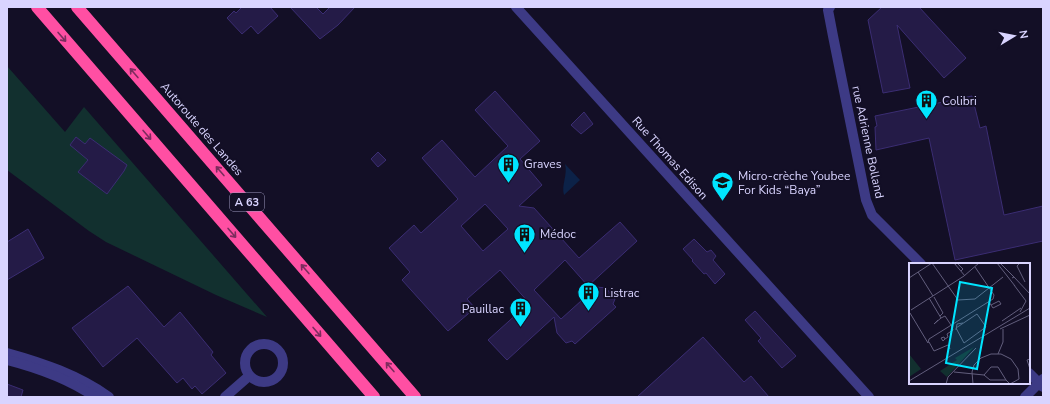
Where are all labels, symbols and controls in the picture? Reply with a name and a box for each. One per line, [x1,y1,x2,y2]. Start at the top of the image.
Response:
north arrow [994,16,1034,56]
text: N [1015,29,1031,40]
one-way arrow [58,31,67,42]
one-way arrow [130,68,139,78]
street label: Autoroute des Landes [157,79,247,179]
street label: rue Adrienne Bolland [848,84,888,200]
building icon: Colibri [914,88,940,121]
place label: Colibri [942,93,977,109]
street label: Rue Thomas Edison [628,113,712,203]
one-way arrow [143,130,152,140]
building icon: Graves [496,151,522,184]
place label: Graves [524,156,562,172]
one-way arrow [215,166,224,176]
place label: Micro-crèche Youbee For Kids “Baya” [738,168,850,198]
school or university icon: Micro-crèche Youbee For Kids “Baya” [710,170,736,203]
road number: A 63 [230,193,264,211]
building icon: Médoc [512,221,538,254]
place label: Médoc [540,226,576,242]
one-way arrow [228,228,237,239]
inset map [909,263,1030,384]
one-way arrow [301,264,310,274]
building icon: Listrac [575,280,601,313]
place label: Listrac [604,285,640,301]
building icon: Pauillac [507,296,533,329]
place label: Pauillac [462,301,504,317]
one-way arrow [313,326,322,337]
one-way arrow [386,362,395,373]

